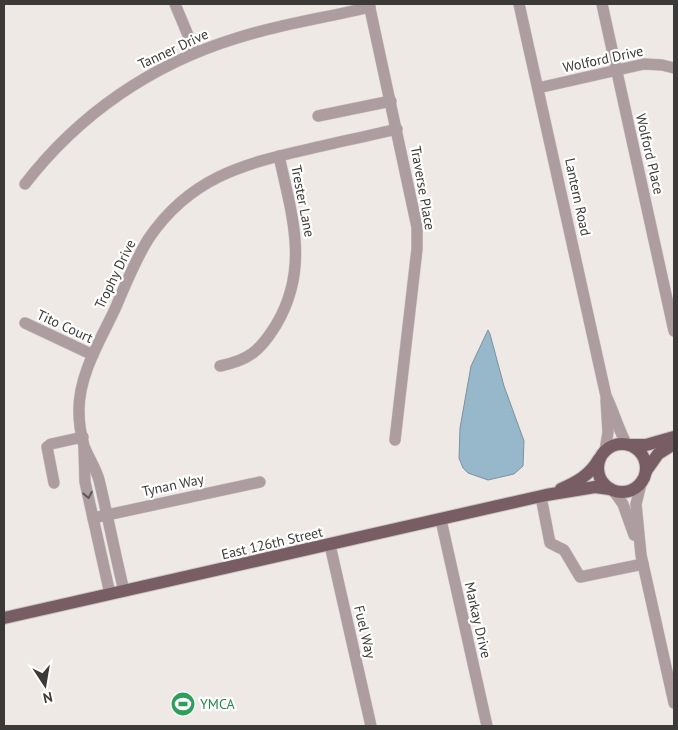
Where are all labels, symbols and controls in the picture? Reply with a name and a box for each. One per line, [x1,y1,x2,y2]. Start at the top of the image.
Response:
street label: Tanner Drive [135,25,211,73]
street label: Wolford Drive [561,42,645,76]
street label: Wolford Place [632,112,668,196]
street label: Traverse Place [407,144,439,232]
street label: Lantern Road [561,156,595,238]
street label: Trester Lane [287,163,319,239]
street label: Trophy Drive [90,236,140,312]
street label: Tito Court [34,305,96,347]
street label: Tynan Way [140,470,206,500]
one-way arrow [82,490,93,499]
street label: East 126th Street [219,523,325,563]
street label: Markay Drive [461,580,495,660]
street label: Fuel Way [350,604,380,661]
north arrow [20,660,70,710]
text: N [41,688,54,707]
sports icon: YMCA [170,691,196,717]
place label: YMCA [200,695,235,713]

